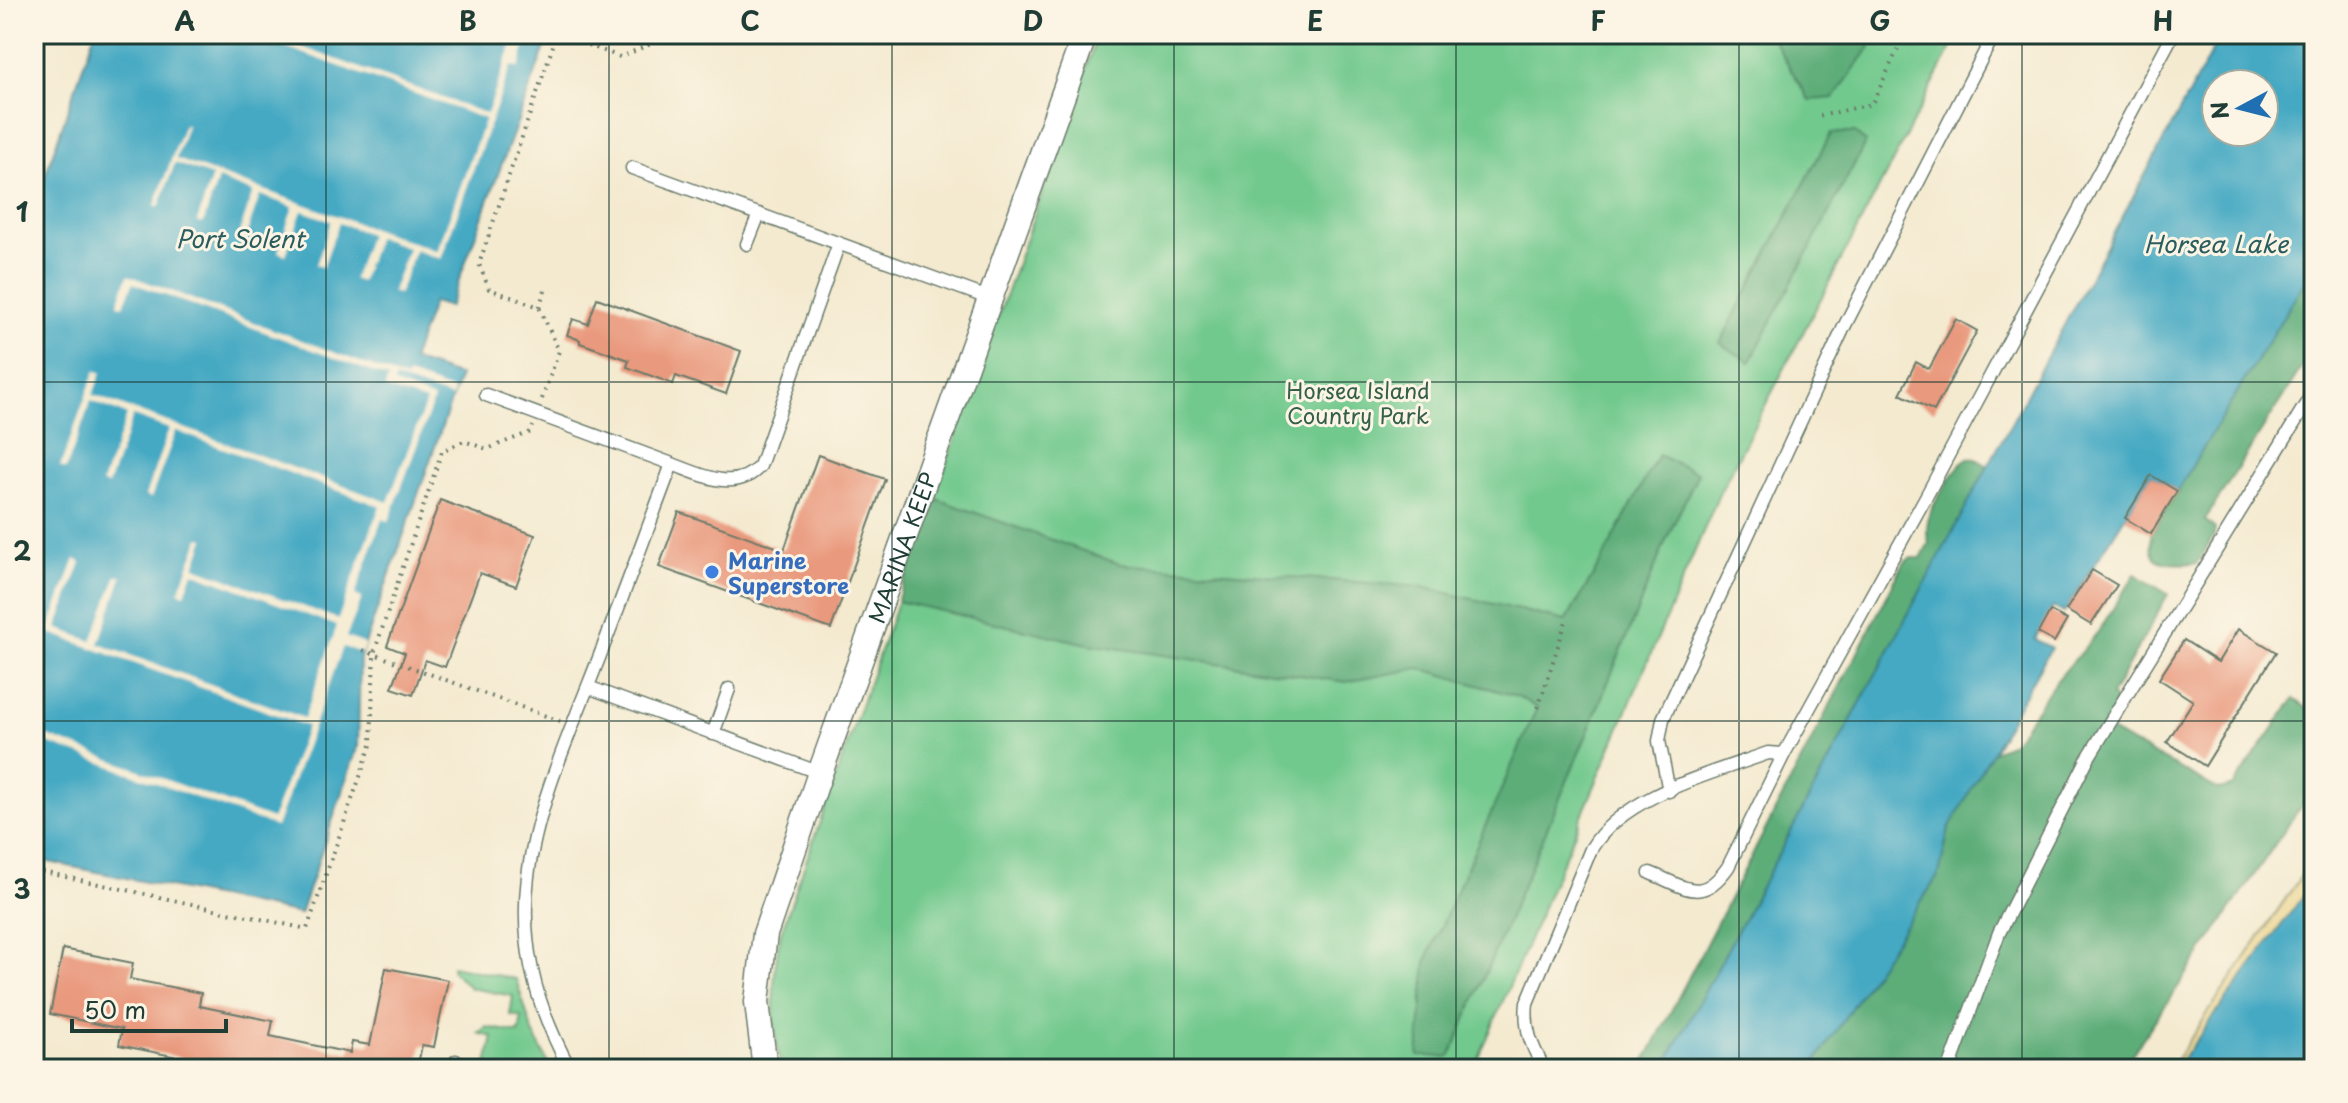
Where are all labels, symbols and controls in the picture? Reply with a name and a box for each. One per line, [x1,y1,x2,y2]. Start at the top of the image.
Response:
text: A [175,1,195,40]
text: B [459,1,477,40]
text: C [740,1,760,40]
text: D [1023,1,1043,40]
text: E [1307,1,1323,40]
text: F [1590,1,1606,40]
text: G [1869,1,1891,40]
text: H [2153,1,2173,40]
north arrow [2200,68,2280,148]
text: N [2201,100,2236,121]
text: 1 [16,192,28,231]
water label: Port Solent [176,220,307,256]
water label: Horsea Lake [2144,225,2290,261]
park label: Horsea Island Country Park [1286,373,1430,431]
street label: MARINA KEEP [859,467,943,627]
text: 2 [13,531,31,570]
place label: Marine Superstore [728,543,849,601]
marker: Marine Superstore [703,563,721,581]
text: 3 [13,869,31,908]
scale bar [72,983,226,1033]
text: 50 m [84,991,146,1027]

